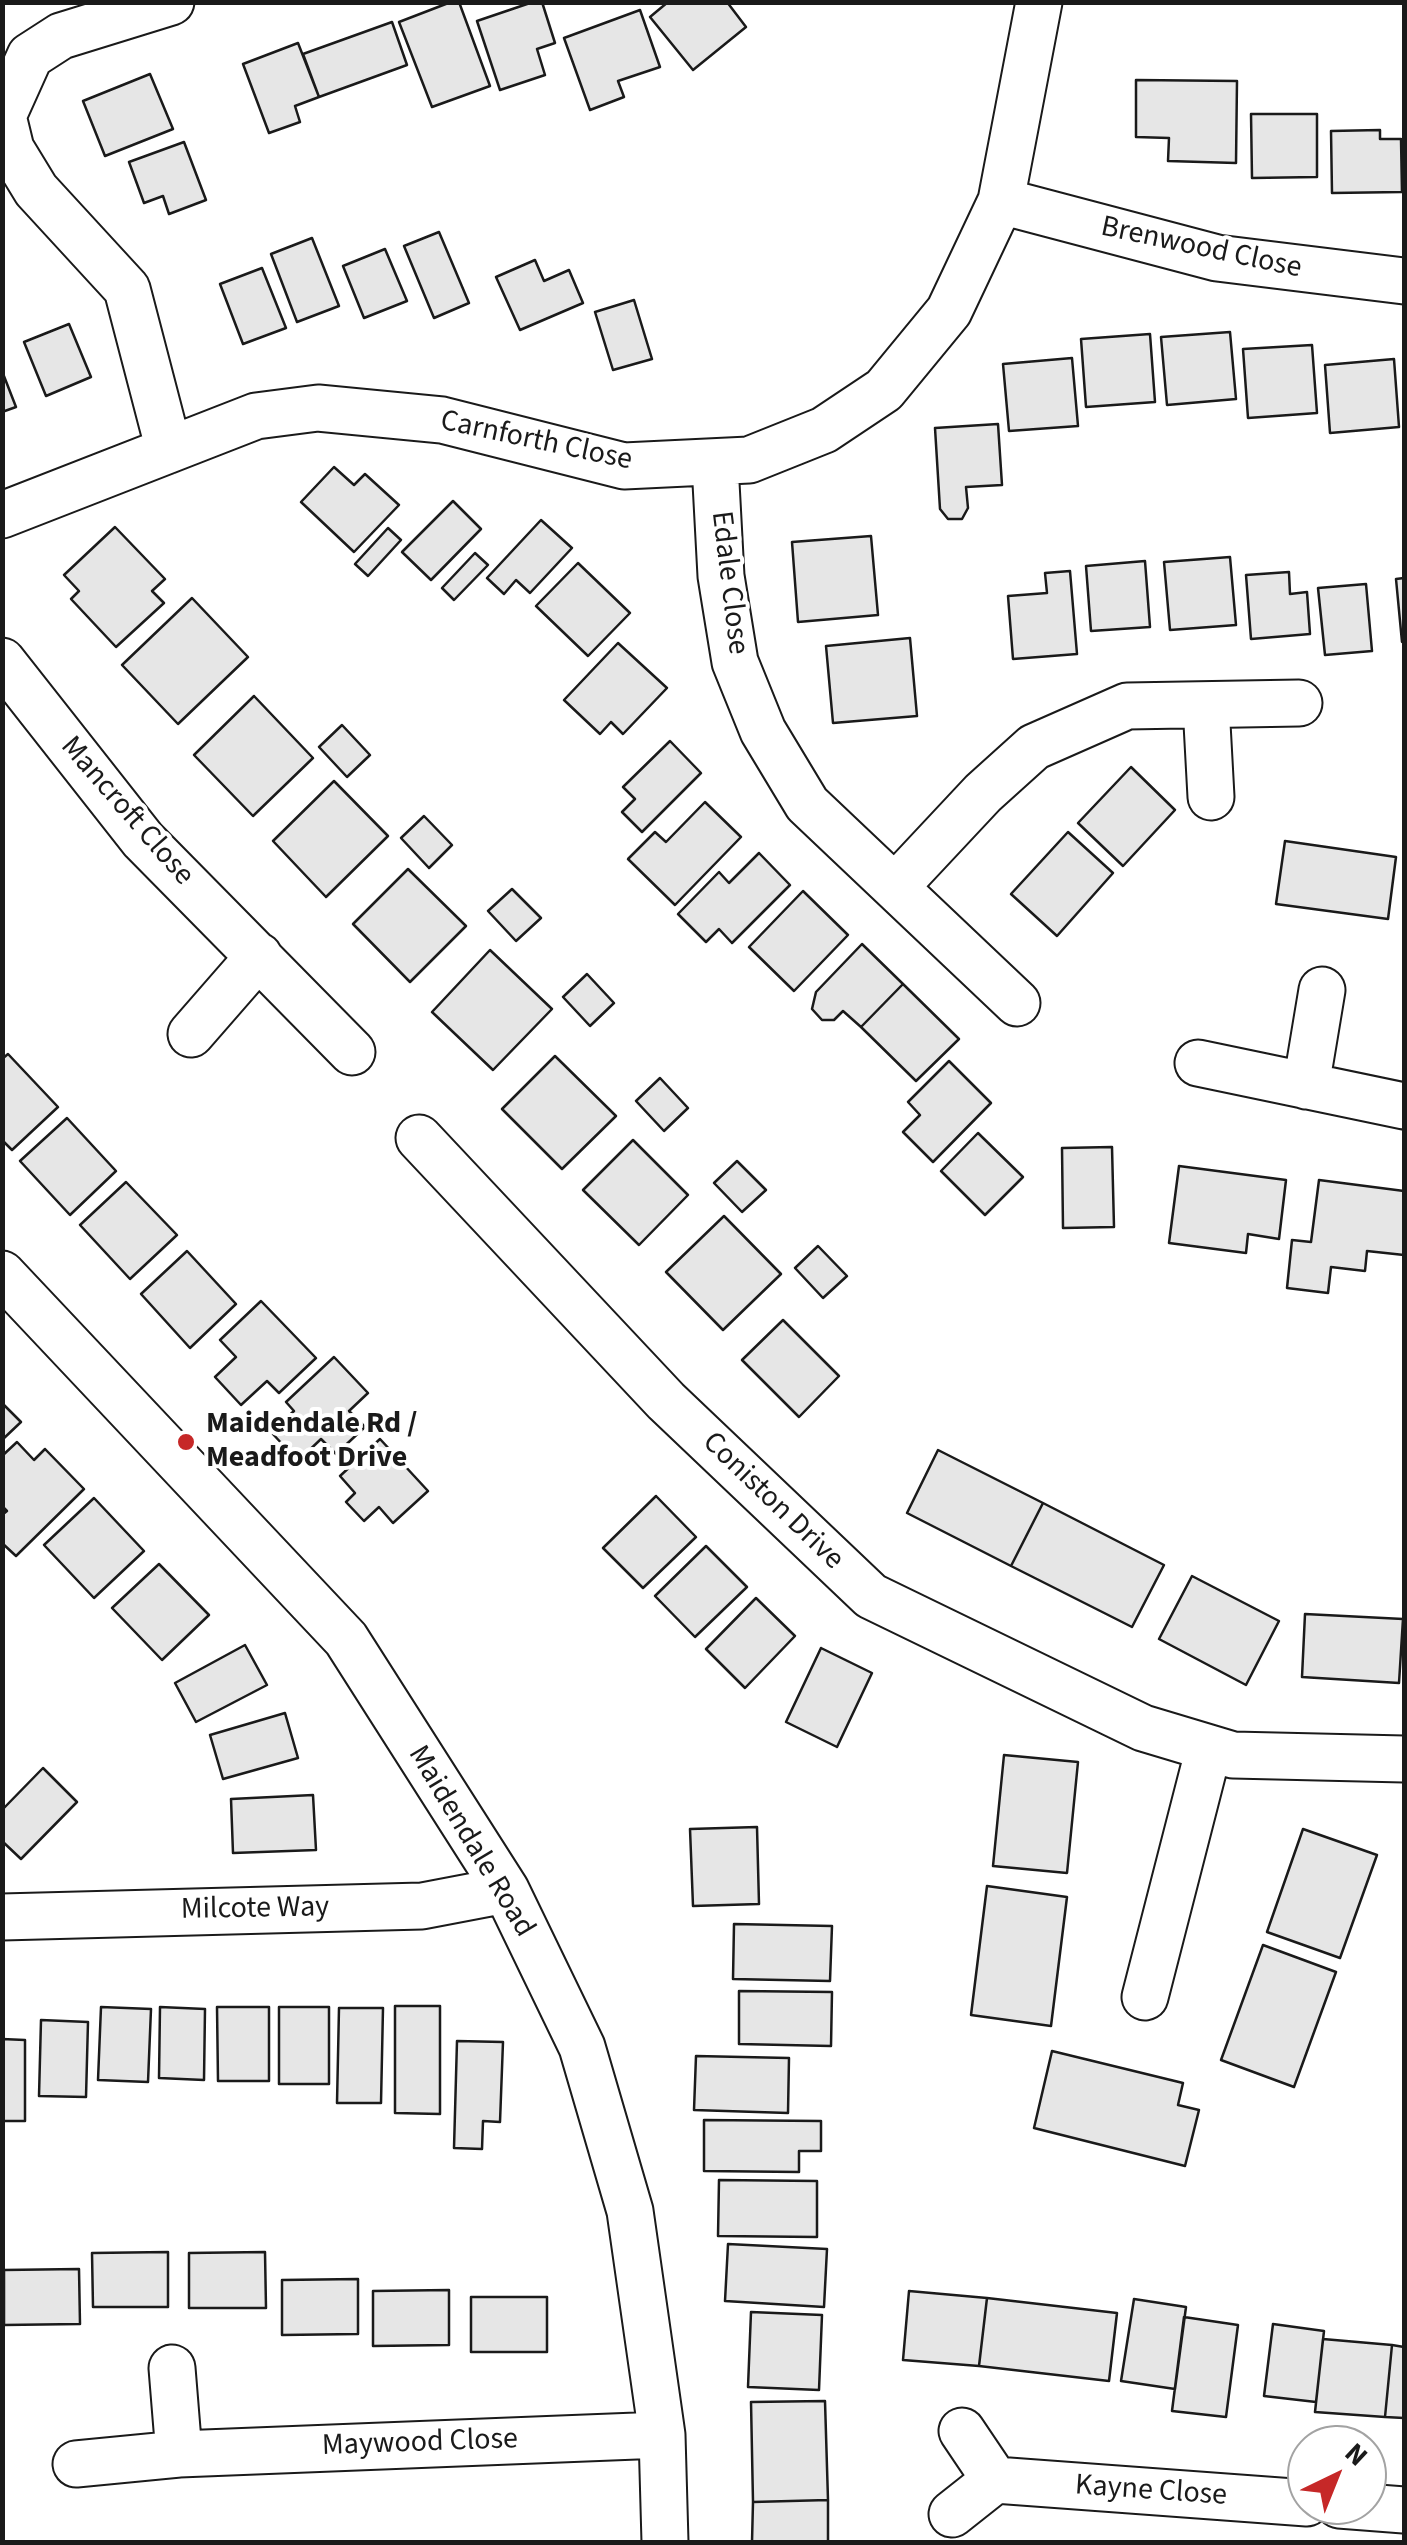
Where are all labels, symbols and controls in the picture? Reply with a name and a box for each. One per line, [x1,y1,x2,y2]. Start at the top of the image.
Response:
street label: Brenwood Close [1097,210,1305,288]
street label: Carnforth Close [437,404,635,480]
street label: Edale Close [701,509,755,657]
street label: Mancroft Close [52,730,200,894]
place label: Maidendale Rd / Meadfoot Drive [206,1407,417,1478]
street label: Coniston Drive [694,1426,850,1578]
marker: Maidendale Rd / Meadfoot Drive [175,1431,197,1453]
street label: Maidendale Road [399,1740,541,1944]
street label: Milcote Way [180,1891,330,1929]
street label: Maywood Close [321,2423,519,2465]
north arrow [1287,2425,1387,2525]
text: N [1336,2434,1377,2476]
street label: Kayne Close [1074,2469,1228,2515]

